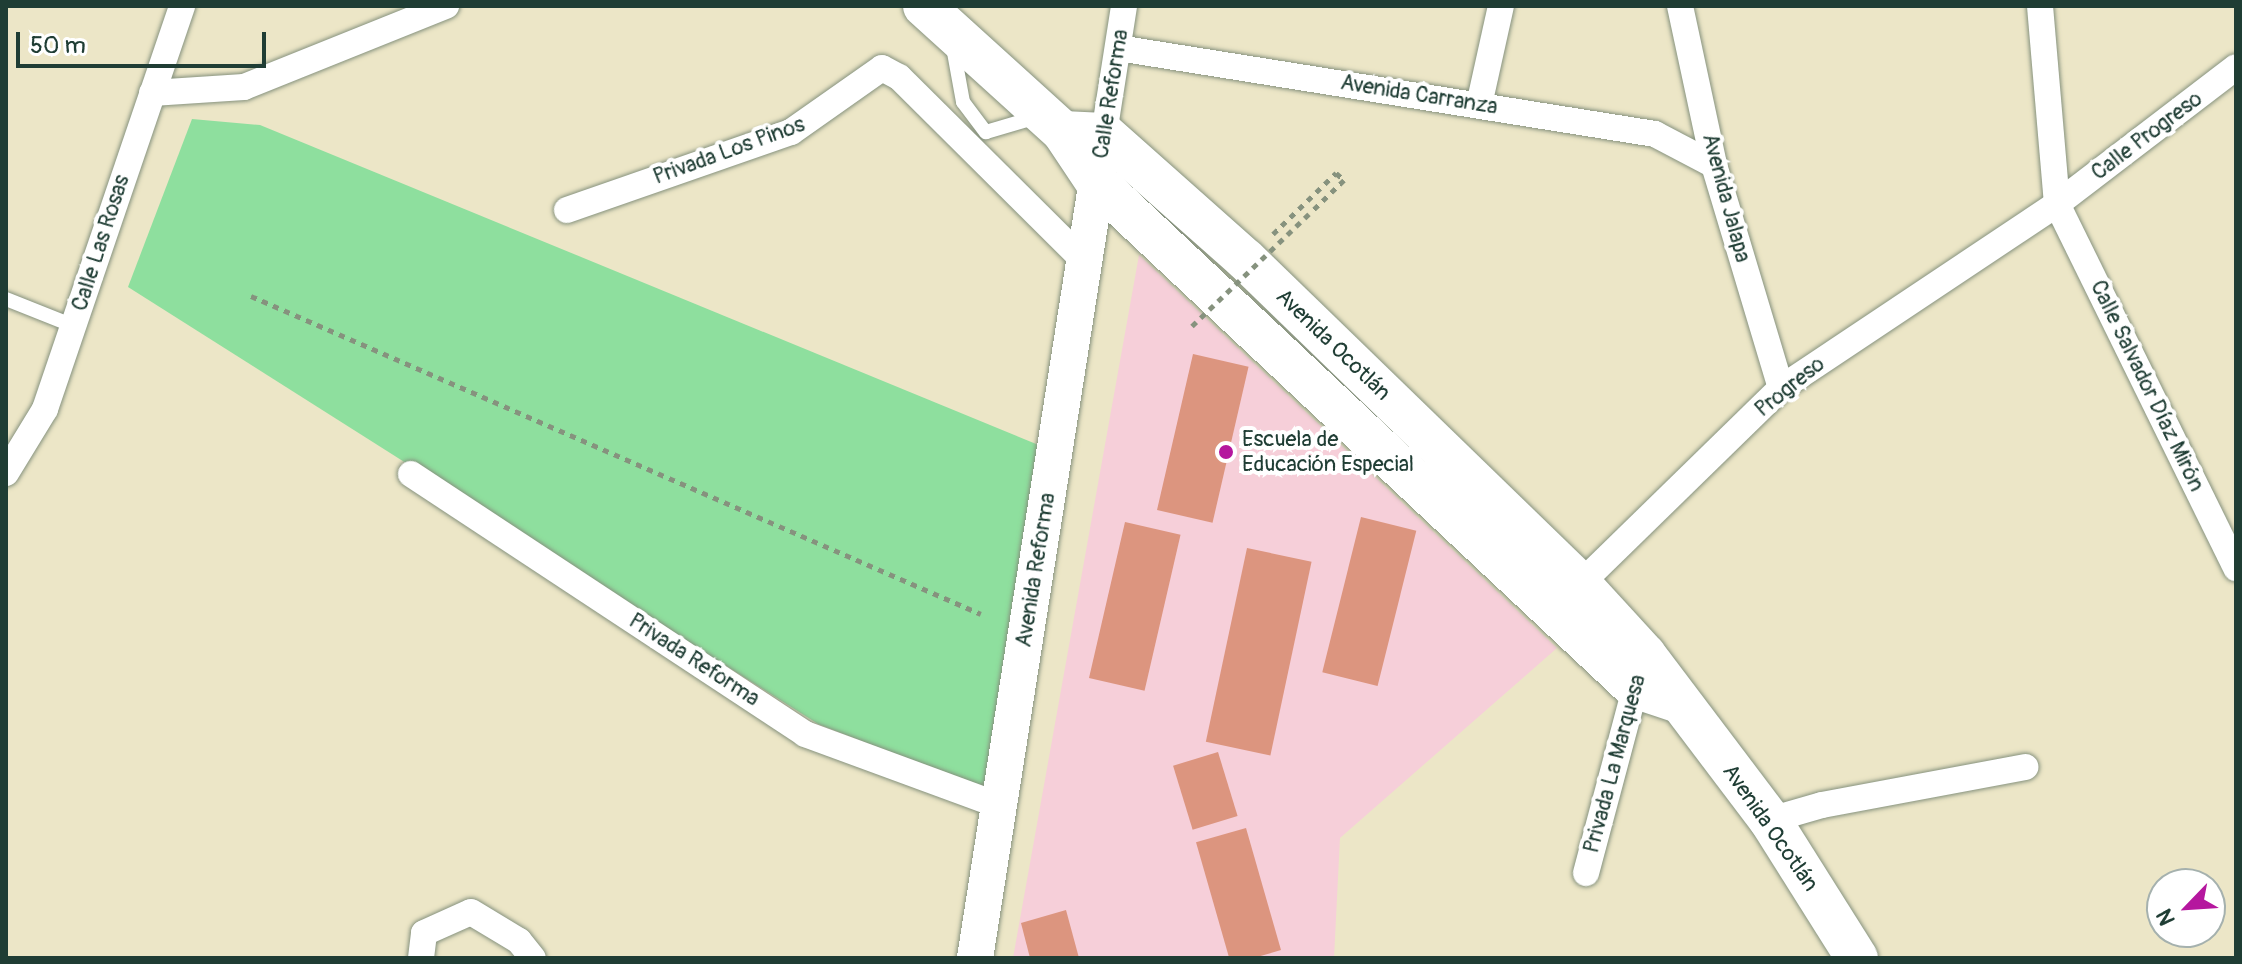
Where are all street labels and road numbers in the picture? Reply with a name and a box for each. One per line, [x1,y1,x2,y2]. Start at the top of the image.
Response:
street label: Calle Reforma [1088,27,1134,161]
street label: Avenida Carranza [1339,70,1499,120]
street label: Calle Progreso [2086,86,2208,186]
street label: Privada Los Pinos [650,111,808,191]
street label: Avenida Jalapa [1696,131,1756,265]
street label: Calle Las Rosas [67,172,135,314]
street label: Calle Salvador Díaz Mirón [2084,276,2210,496]
street label: Avenida Ocotlán [1270,284,1396,406]
street label: Progreso [1750,351,1830,423]
street label: Avenida Reforma [1011,491,1061,649]
street label: Privada Reforma [624,608,764,712]
street label: Privada La Marquesa [1578,672,1652,856]
street label: Avenida Ocotlán [1716,759,1824,897]

